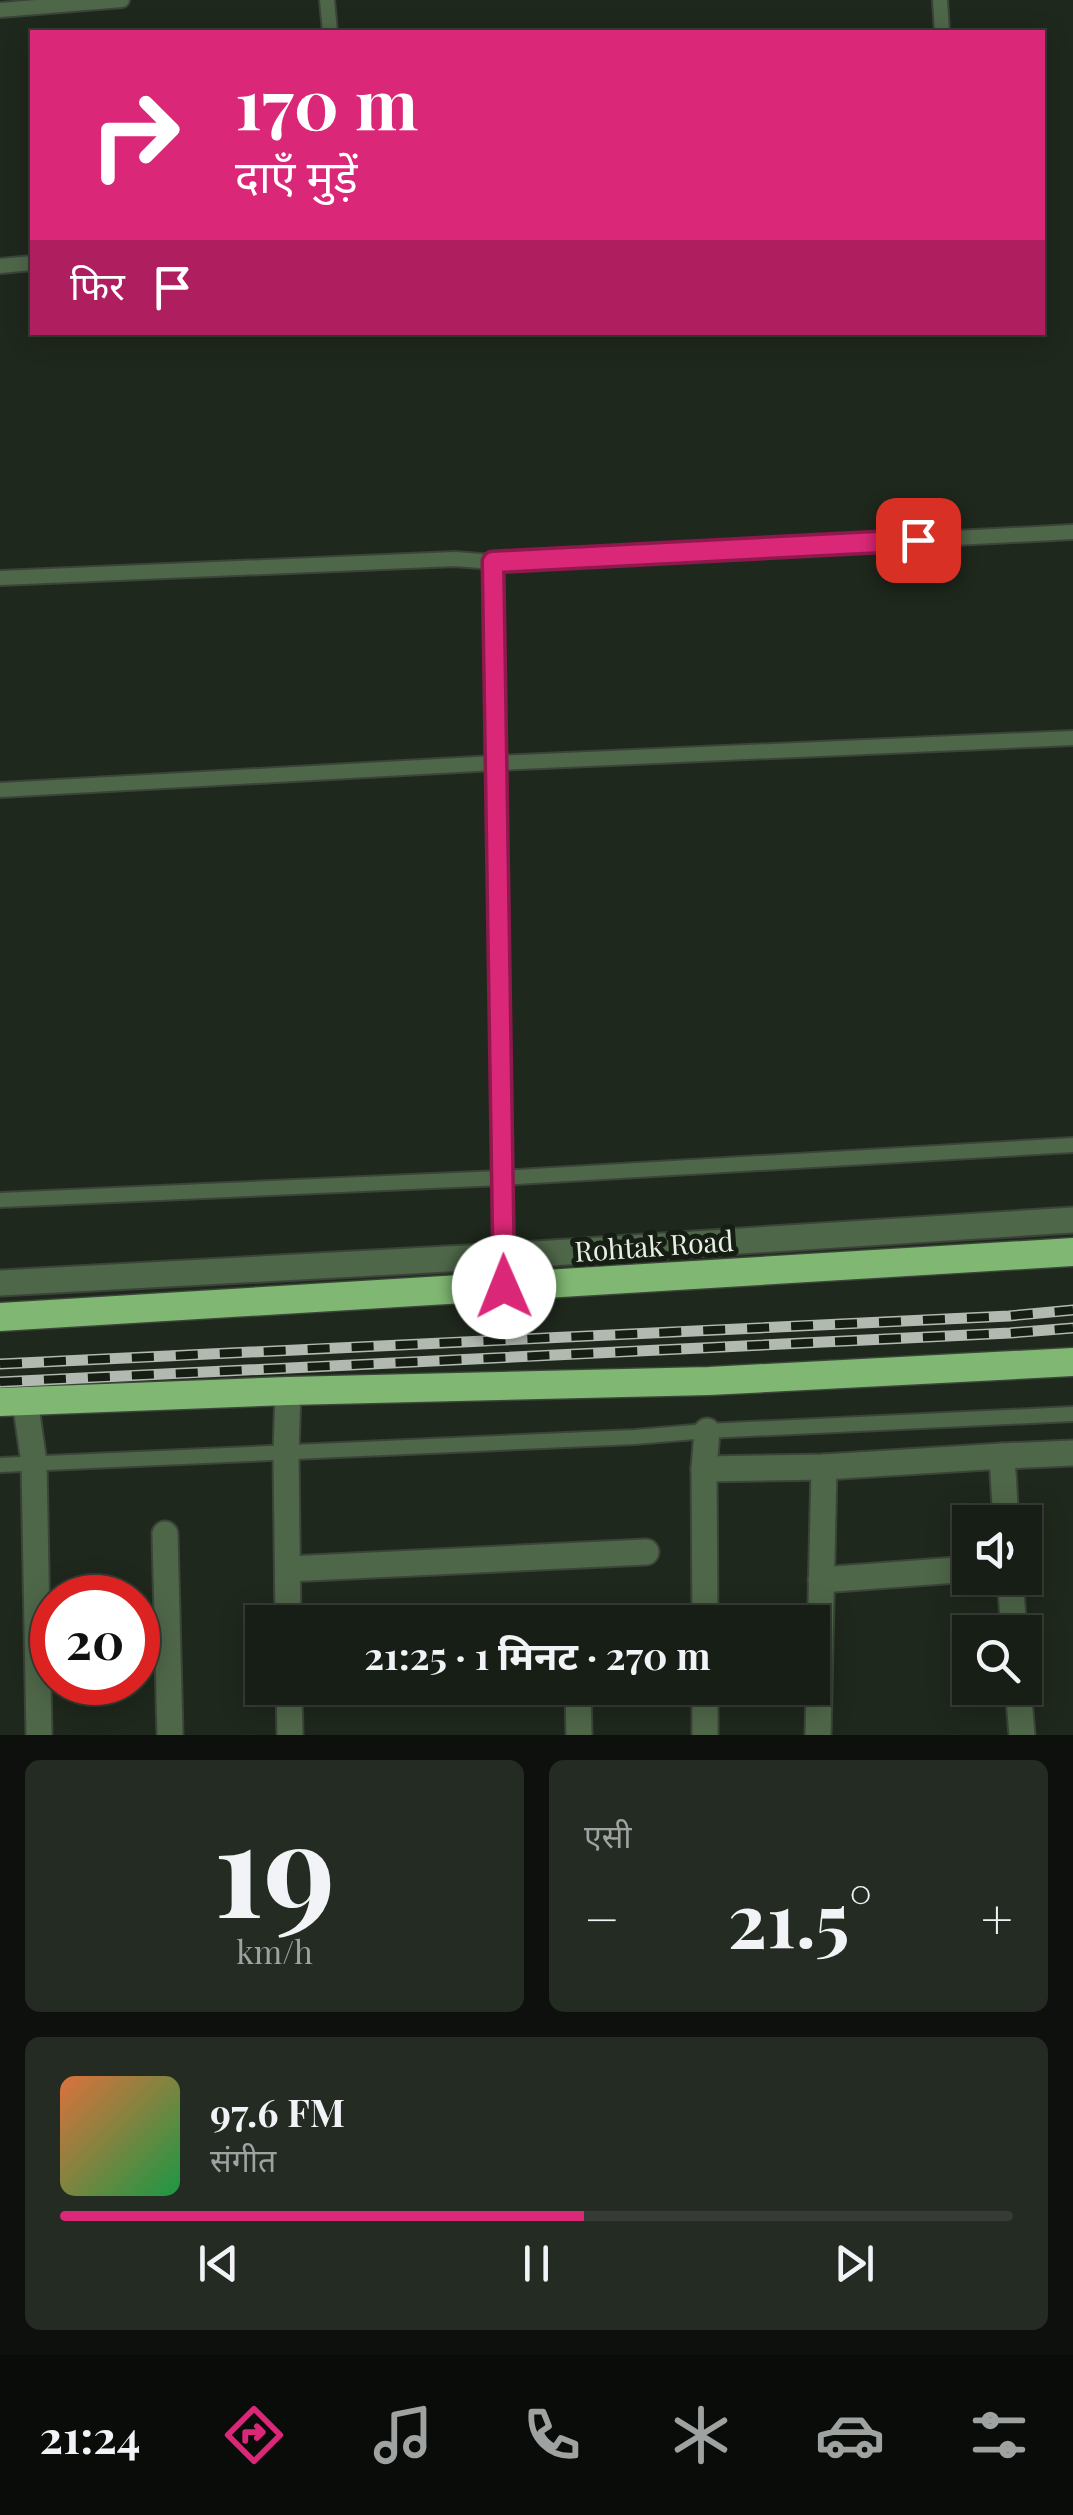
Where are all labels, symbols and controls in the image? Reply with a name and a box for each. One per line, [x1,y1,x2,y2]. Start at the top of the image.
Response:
text: 170 m [235,54,418,148]
icon: right [70,70,200,200]
text: दाएँ मुड़ें [235,144,358,204]
text: फिर [70,259,125,310]
icon: arrive [145,260,200,315]
pin [876,498,961,583]
icon: arrive [891,513,946,568]
street label: Rohtak Road [573,1221,735,1269]
position arrow [452,1235,556,1339]
map controls [952,1505,1042,1705]
button: sound [952,1505,1042,1595]
speed limit sign: 20 [30,1575,160,1705]
button: search [952,1615,1042,1705]
text: 21:25 · 1 मिनट · 270 m [364,1629,711,1680]
text: 19 [214,1777,335,1951]
text: एसी [584,1813,632,1856]
text: 21.5° [728,1867,872,1967]
text: − [584,1880,620,1954]
text: + [981,1880,1013,1954]
text: km/h [236,1929,313,1972]
text: 97.6 FM [210,2086,345,2137]
text: संगीत [210,2137,276,2180]
icon: previous [191,2236,246,2291]
icon: pause [509,2236,564,2291]
icon: next [827,2236,882,2291]
icon: directions [219,2400,289,2470]
icon: music [368,2400,438,2470]
icon: phone [517,2400,587,2470]
icon: climate [666,2400,736,2470]
icon: car [815,2400,885,2470]
icon: filters [964,2400,1034,2470]
text: 21:24 [39,2405,141,2465]

